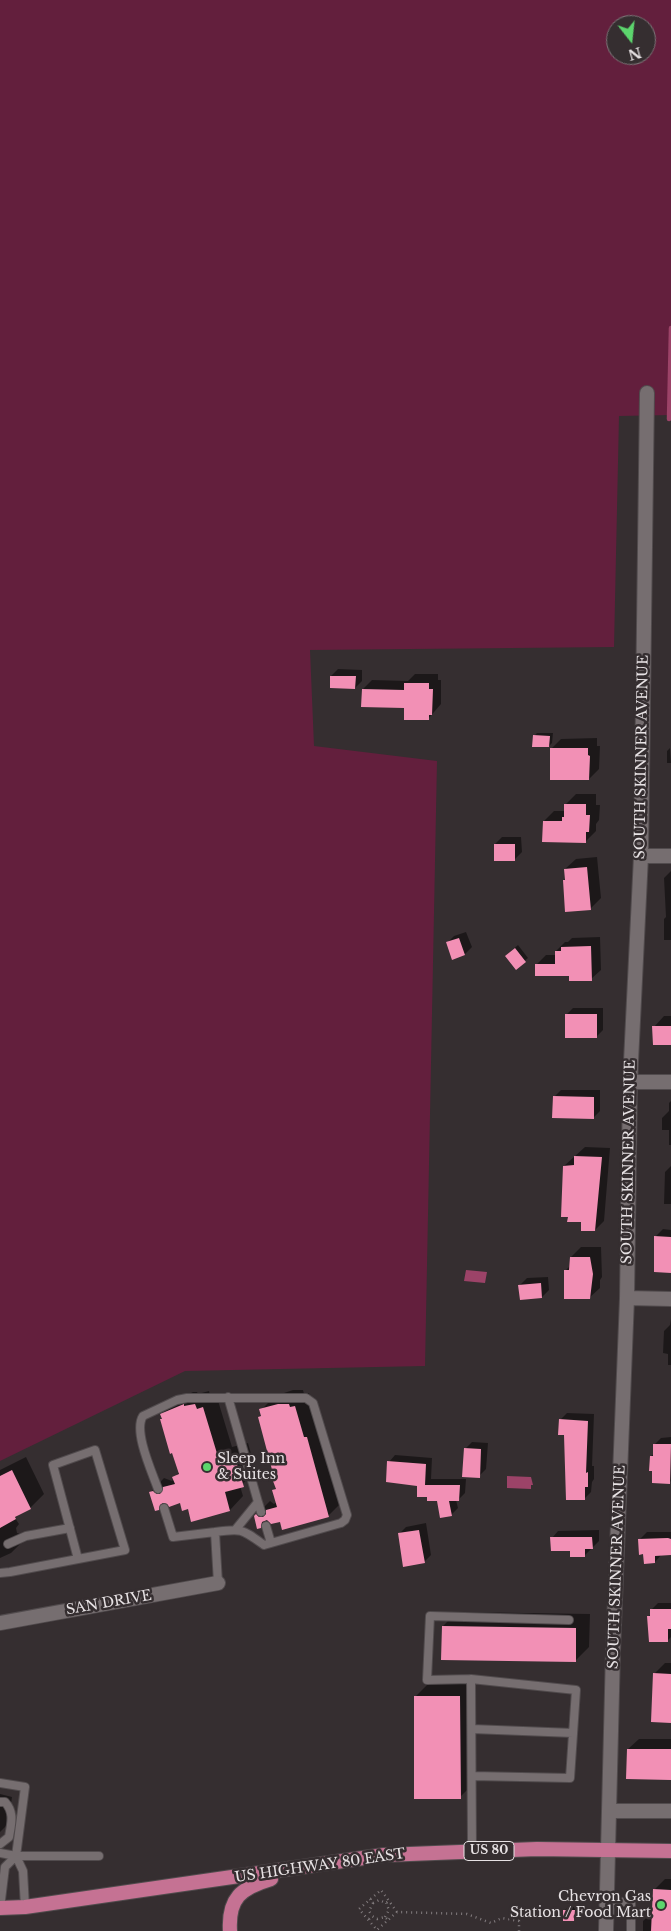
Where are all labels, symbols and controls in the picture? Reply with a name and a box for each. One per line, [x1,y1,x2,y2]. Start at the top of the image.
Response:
north arrow [606,15,656,65]
text: N [626,43,644,64]
street label: SOUTH SKINNER AVENUE [632,655,652,859]
street label: SOUTH SKINNER AVENUE [619,1060,639,1264]
place label: Sleep Inn & Suites [217,1451,285,1484]
marker: Sleep Inn & Suites [201,1461,213,1473]
street label: SOUTH SKINNER AVENUE [605,1465,629,1669]
street label: SAN DRIVE [65,1587,153,1619]
road number: US 80 [464,1842,514,1860]
street label: US HIGHWAY 80 EAST [234,1846,406,1886]
place label: Chevron Gas Station / Food Mart [510,1889,651,1921]
marker: Chevron Gas Station / Food Mart [655,1899,667,1911]

